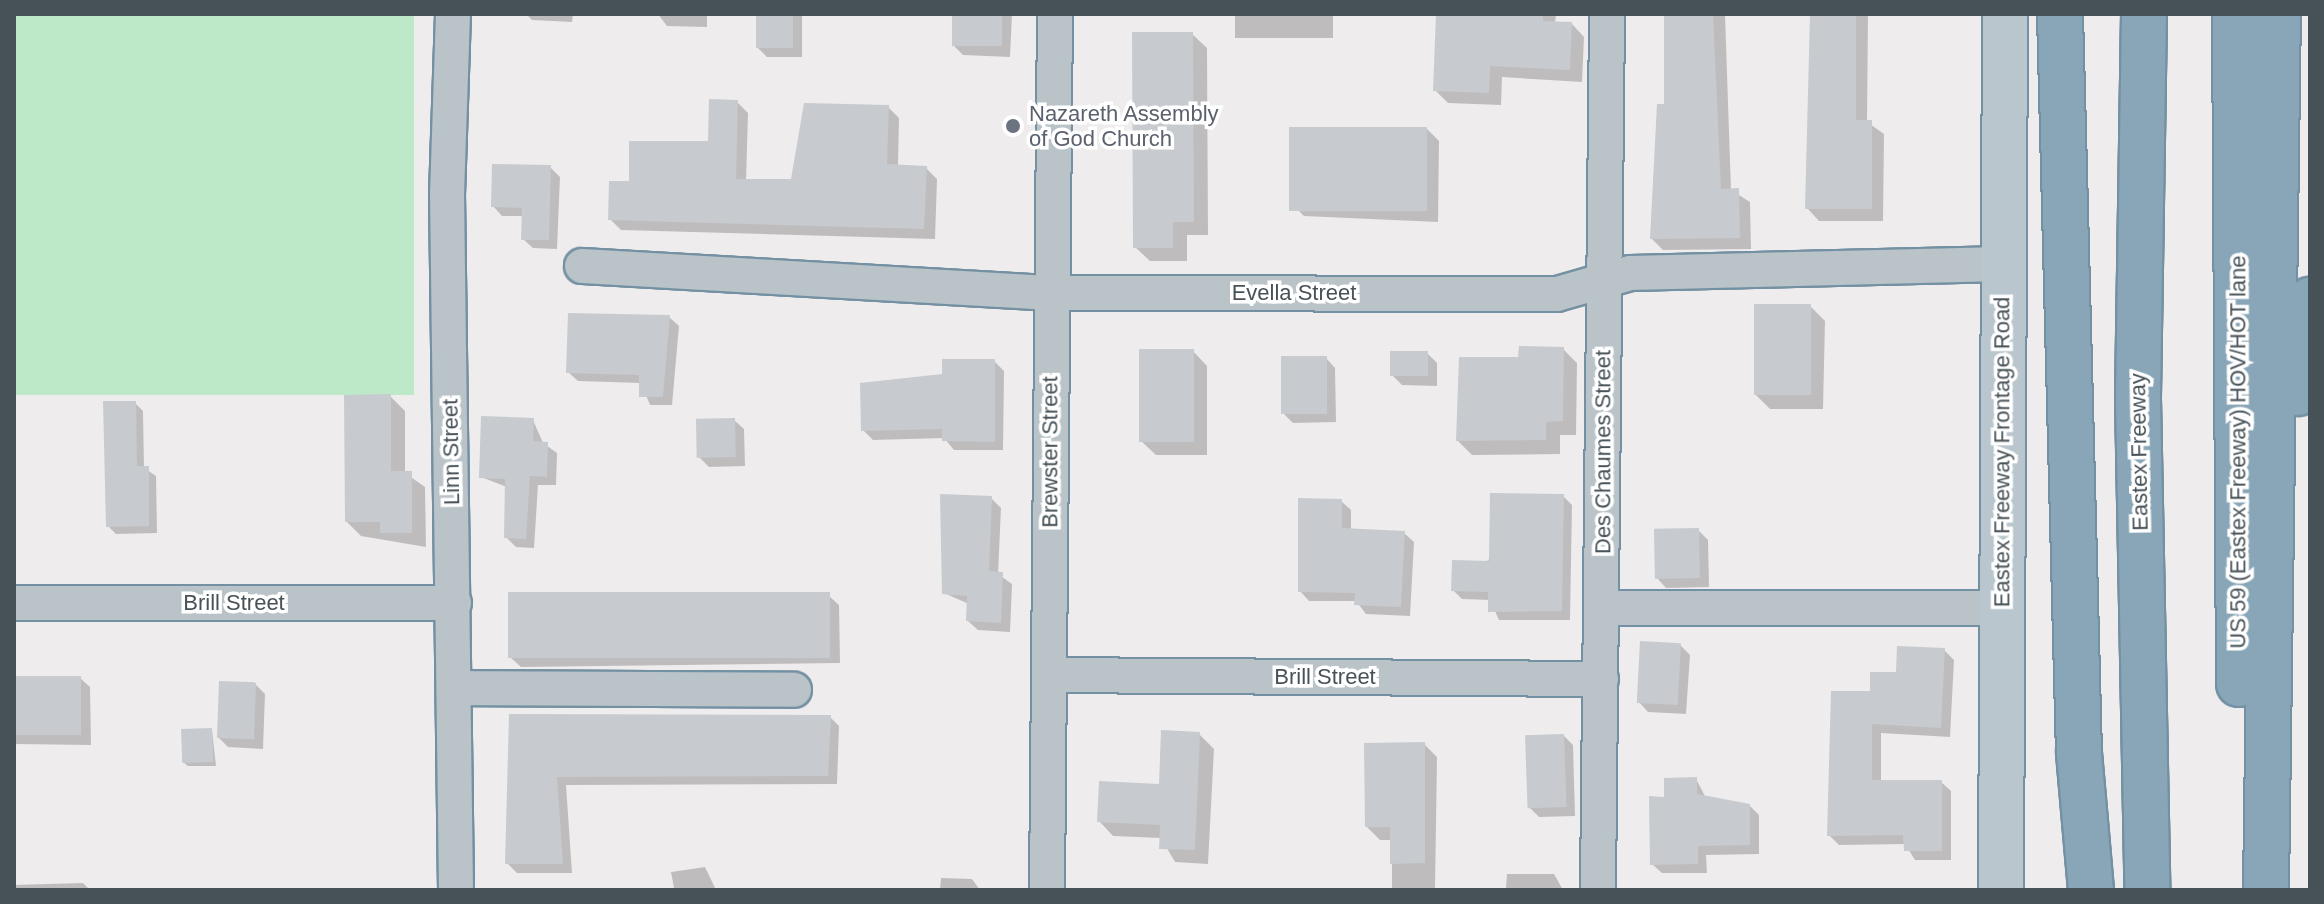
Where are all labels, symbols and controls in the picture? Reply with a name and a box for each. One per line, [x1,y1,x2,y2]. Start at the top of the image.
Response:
place label: Nazareth Assembly of God Church [1029,100,1220,152]
marker: Nazareth Assembly of God Church [1004,117,1022,135]
street label: US 59 (Eastex Freeway) HOV/HOT lane [2225,255,2251,649]
street label: Evella Street [1232,280,1356,306]
street label: Eastex Freeway Frontage Road [1989,297,2015,607]
street label: Des Chaumes Street [1590,350,1616,554]
street label: Eastex Freeway [2124,373,2154,531]
street label: Brewster Street [1037,376,1063,528]
street label: Linn Street [437,399,465,505]
street label: Brill Street [183,590,285,616]
street label: Brill Street [1274,664,1376,690]

